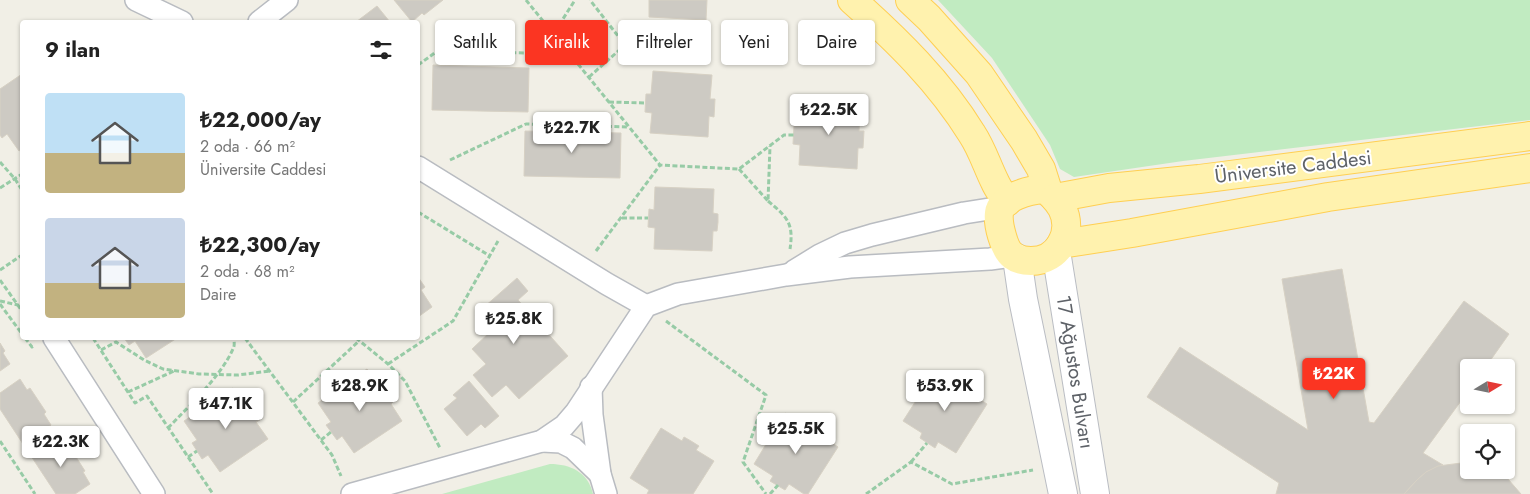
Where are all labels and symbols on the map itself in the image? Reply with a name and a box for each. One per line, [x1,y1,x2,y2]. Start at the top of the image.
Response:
pin: ₺22.5K [788,94,870,136]
pin: ₺22.7K [531,112,613,154]
street label: Üniversite Caddesi [1213,143,1373,191]
street label: 17 Ağustos Bulvarı [1049,293,1101,451]
pin: ₺25.8K [473,302,555,345]
pin: ₺22K [1304,358,1364,400]
north arrow [1460,359,1515,414]
pin: ₺28.9K [319,370,401,412]
pin: ₺53.9K [904,370,986,412]
pin: ₺47.1K [185,388,267,430]
pin: ₺25.5K [755,412,837,455]
pin: ₺22.3K [20,426,102,468]

